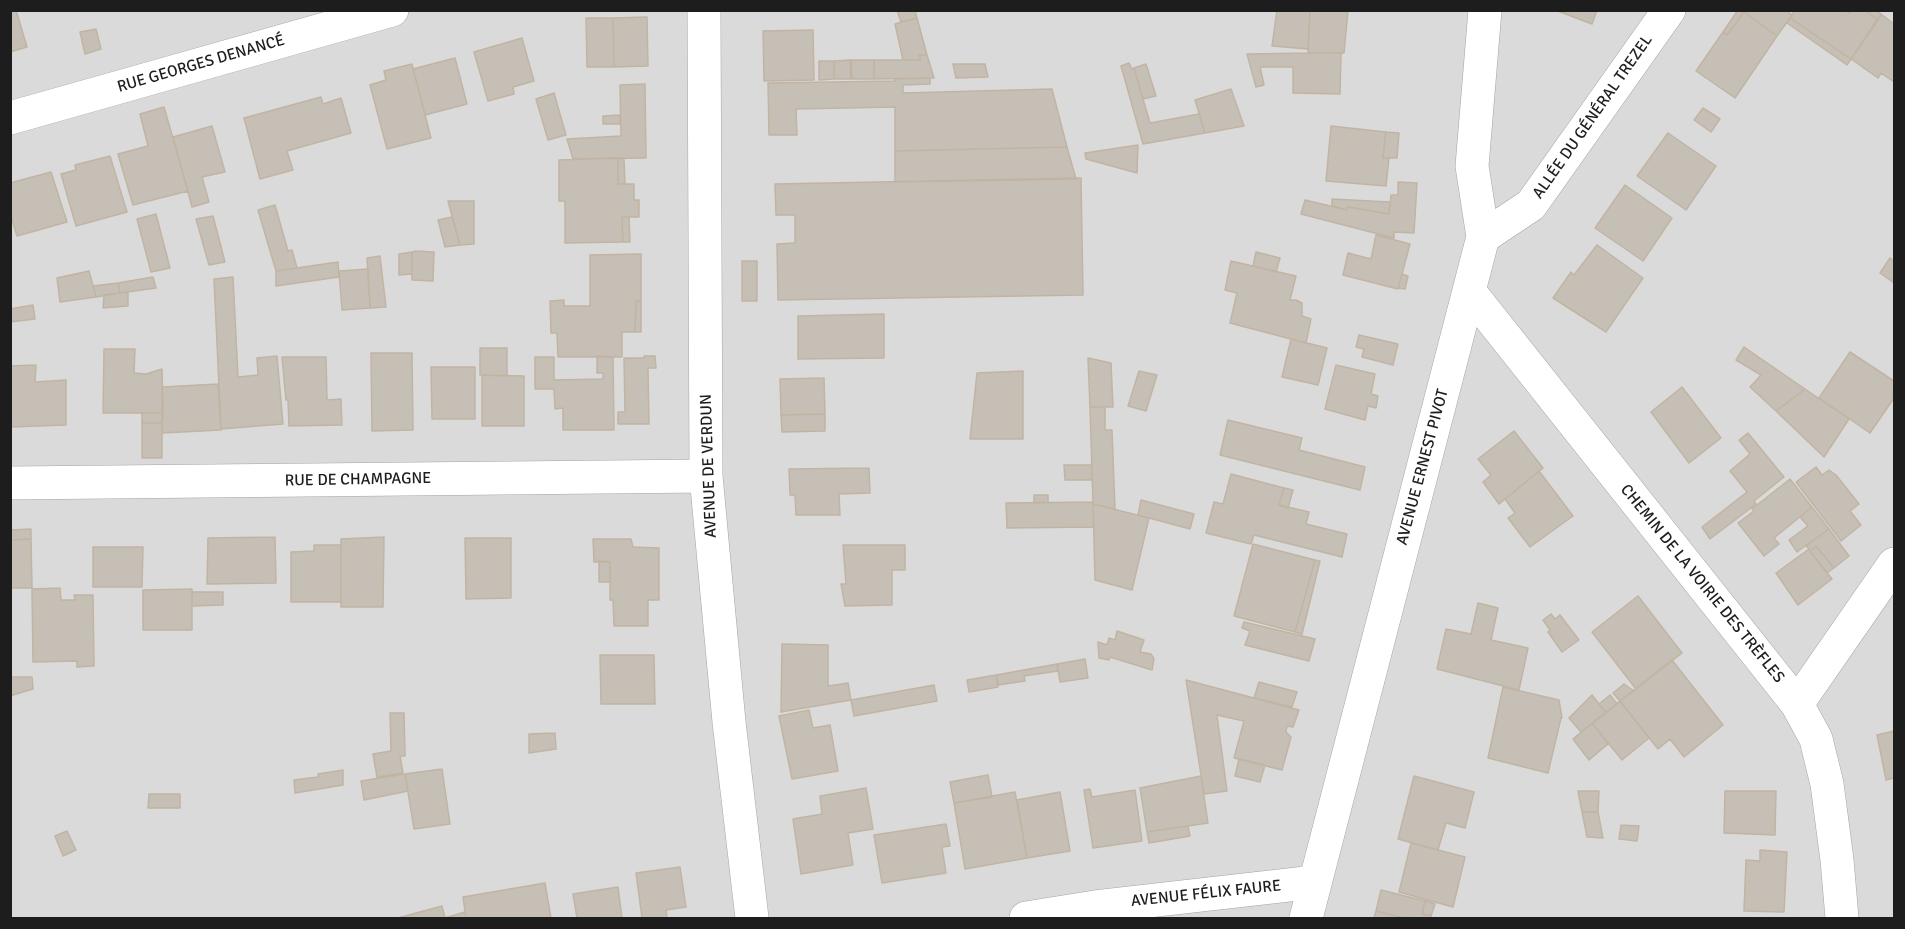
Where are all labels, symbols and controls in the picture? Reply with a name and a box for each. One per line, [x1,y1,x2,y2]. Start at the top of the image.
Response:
street label: RUE GEORGES DENANCÉ [115,31,287,97]
street label: ALLÉE DU GÉNÉRAL TREZEL [1529,31,1657,203]
street label: AVENUE ERNEST PIVOT [1393,387,1453,547]
street label: AVENUE DE VERDUN [697,394,721,538]
street label: RUE DE CHAMPAGNE [285,469,431,491]
street label: CHEMIN DE LA VOIRIE DES TRÈFLES [1616,481,1788,687]
street label: AVENUE FÉLIX FAURE [1130,877,1282,911]

